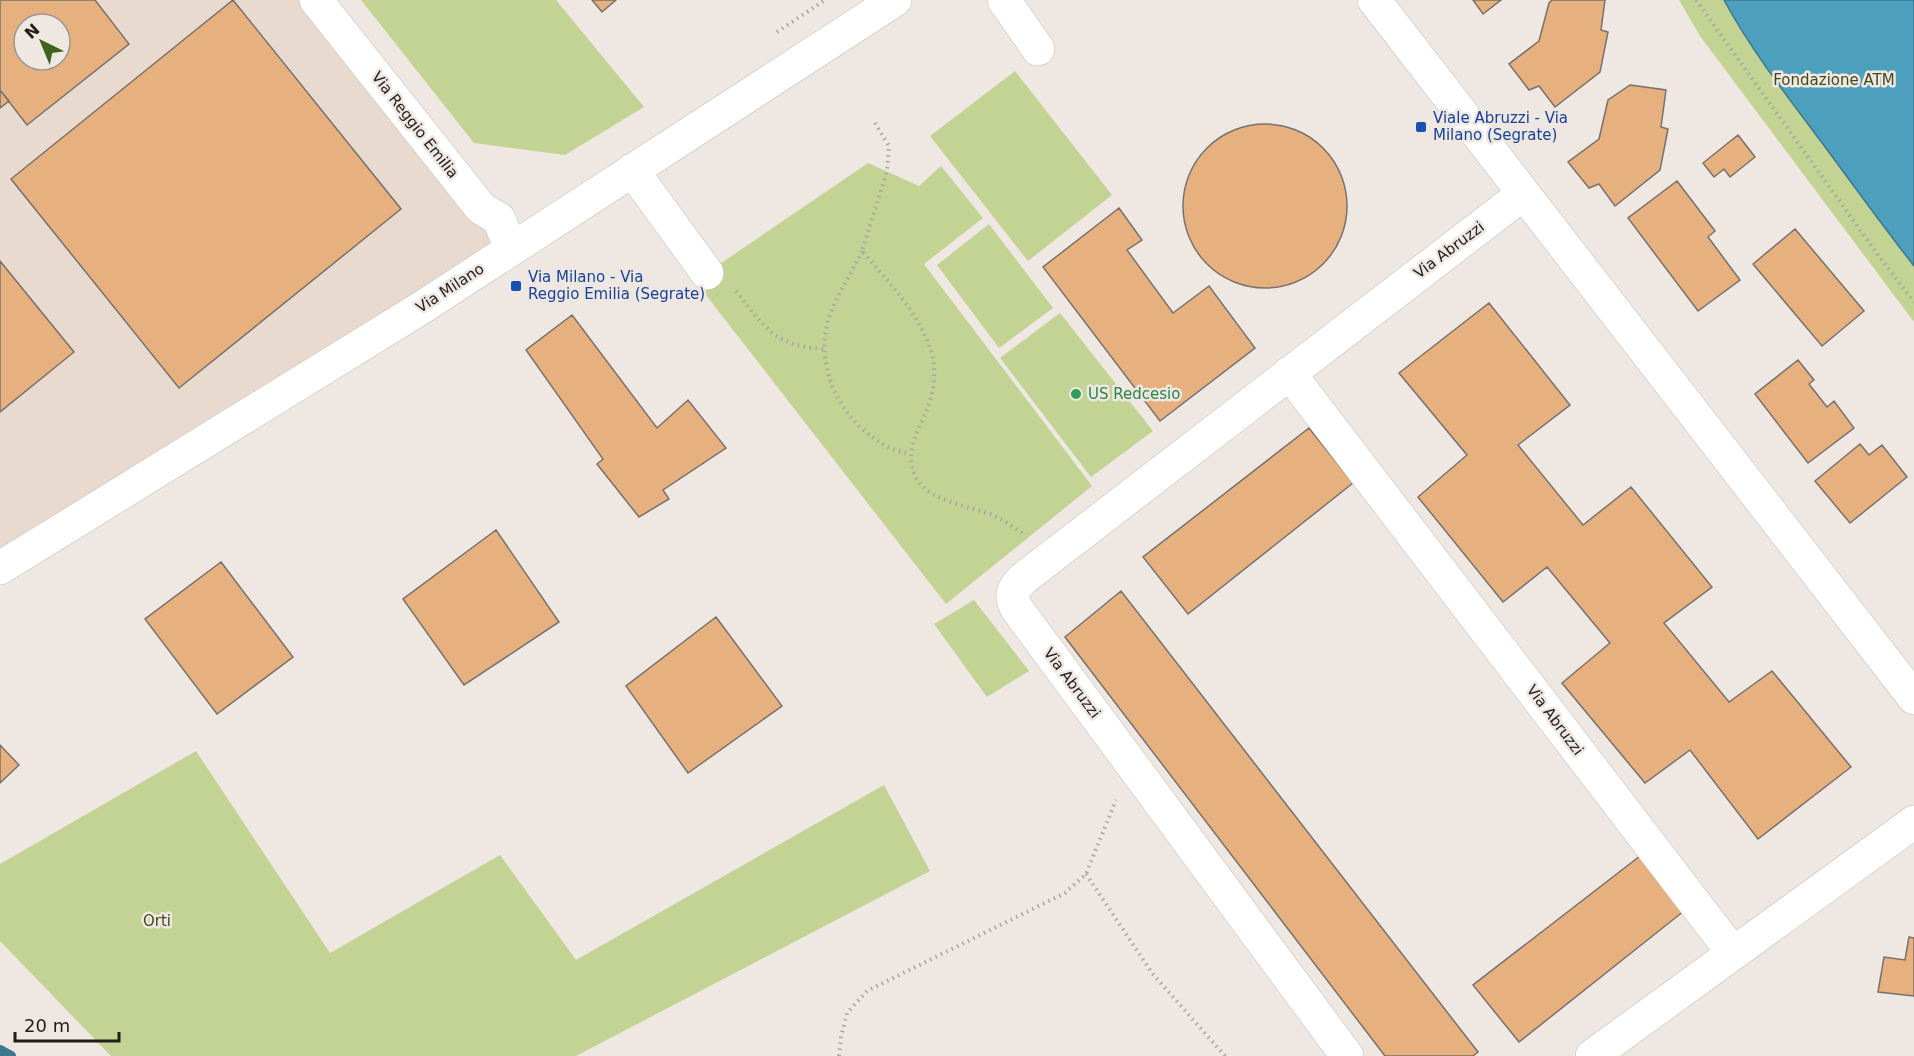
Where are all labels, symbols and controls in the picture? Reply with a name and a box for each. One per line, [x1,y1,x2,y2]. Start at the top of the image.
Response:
north arrow [12,12,72,72]
text: N [21,20,43,43]
street label: Via Reggio Emilia [368,68,462,182]
park label: Fondazione ATM [1773,71,1895,89]
place label: Viale Abruzzi - Via Milano (Segrate) [1433,109,1568,144]
marker: Viale Abruzzi - Via Milano (Segrate) [1414,120,1428,134]
street label: Via Abruzzi [1410,218,1488,282]
street label: Via Milano [413,259,487,317]
place label: Via Milano - Via Reggio Emilia (Segrate) [528,268,705,303]
marker: Via Milano - Via Reggio Emilia (Segrate) [509,279,523,293]
place label: US Redcesio [1088,385,1180,403]
marker: US Redcesio [1069,387,1083,401]
street label: Via Abruzzi [1040,644,1104,722]
street label: Via Abruzzi [1523,681,1587,759]
park label: Orti [143,912,171,930]
scale bar [15,1005,118,1043]
text: 20 m [24,1015,70,1036]

